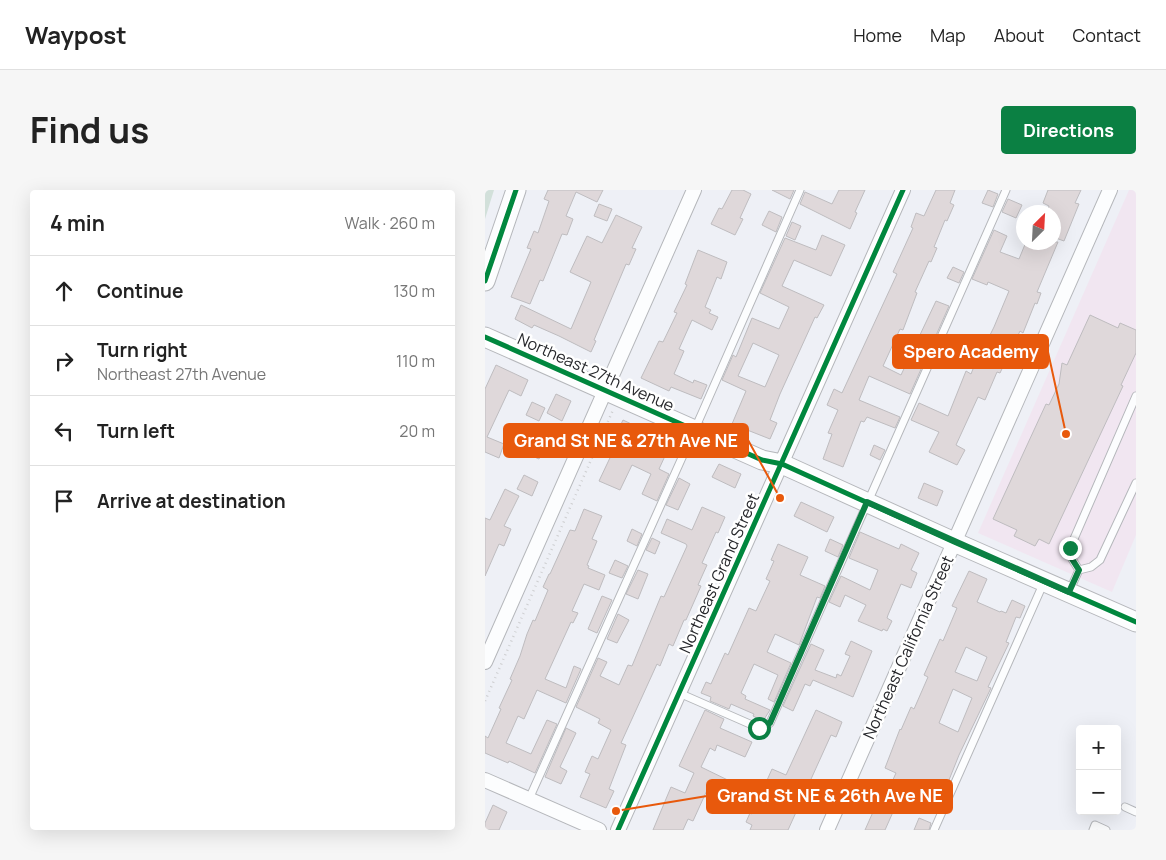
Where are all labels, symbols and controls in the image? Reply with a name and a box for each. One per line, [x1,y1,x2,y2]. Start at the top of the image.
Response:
text: Waypost [25,18,127,51]
text: Home [853,23,902,47]
text: Map [930,23,966,47]
text: About [994,23,1044,47]
text: Contact [1072,23,1141,47]
text: Find us [30,106,149,154]
button: Directions [1001,106,1136,154]
north arrow [1016,205,1061,250]
text: 4 min [50,209,105,237]
text: Walk · 260 m [345,212,435,234]
icon: ahead [50,277,78,305]
text: Continue [97,278,183,304]
text: 130 m [393,280,435,302]
street label: Northeast 27th Avenue [514,328,678,416]
callout: Spero Academy [893,335,1048,368]
text: Turn right [97,337,187,363]
text: Spero Academy [903,339,1039,363]
icon: right [50,347,78,375]
text: 110 m [396,350,435,372]
text: Northeast 27th Avenue [97,363,266,385]
icon: left [50,417,78,445]
text: Turn left [97,418,175,444]
text: 20 m [399,420,435,442]
callout: Grand St NE & 27th Ave NE [504,424,748,457]
text: Grand St NE & 27th Ave NE [514,428,738,452]
icon: arrive [50,487,78,515]
text: Arrive at destination [97,488,286,514]
street label: Northeast Grand Street [674,490,764,656]
route end [1059,537,1082,560]
street label: Northeast California Street [857,552,959,742]
route start [748,717,771,740]
map controls [1076,725,1121,815]
button: + [1076,725,1121,770]
button: − [1076,770,1121,815]
callout: Grand St NE & 26th Ave NE [707,780,952,813]
text: Grand St NE & 26th Ave NE [717,783,943,807]

